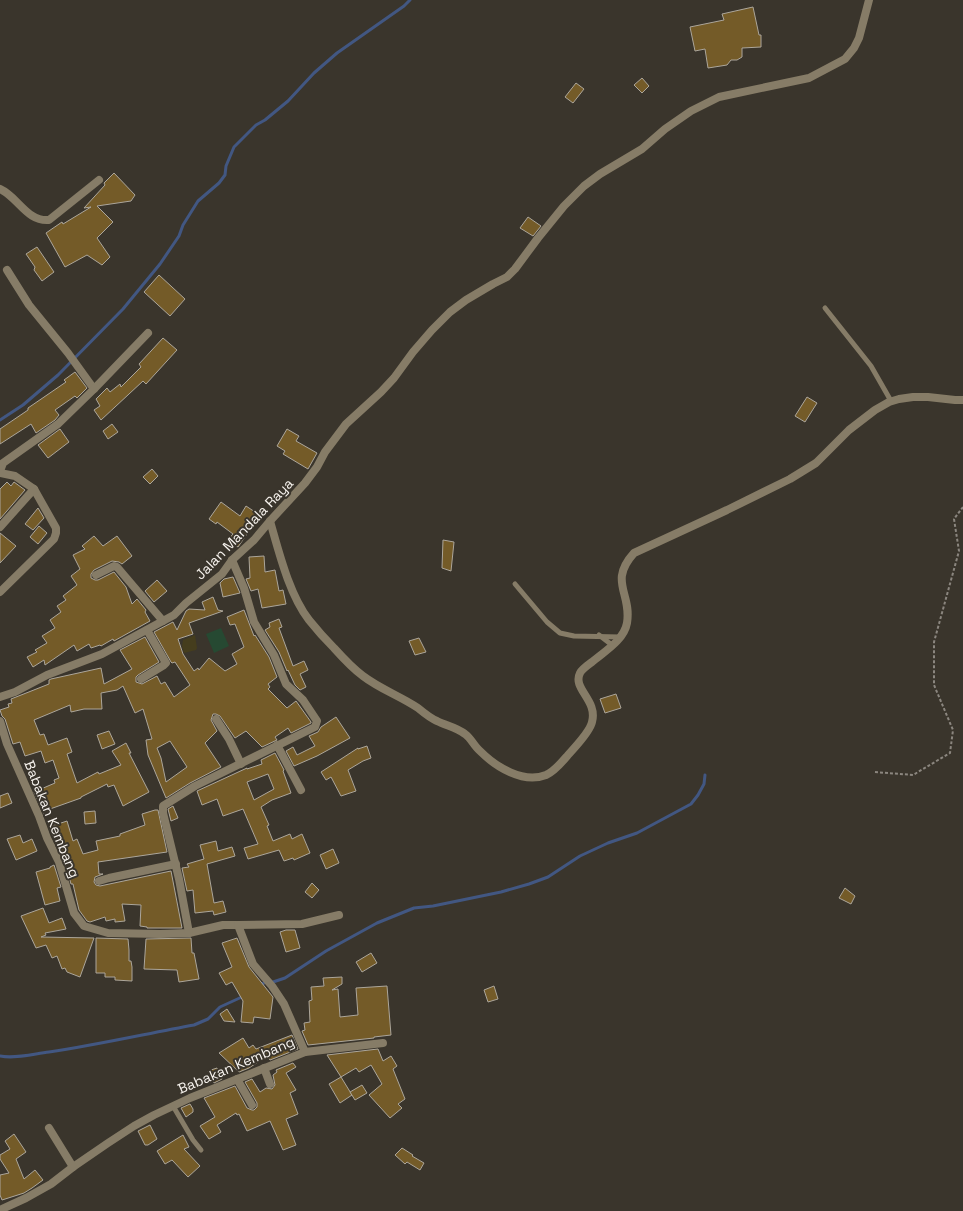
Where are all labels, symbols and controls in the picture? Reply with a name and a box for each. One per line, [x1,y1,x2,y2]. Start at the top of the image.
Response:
street label: Jalan Mandala Raya [191,475,297,583]
street label: Babakan Kembang [20,758,84,880]
street label: Babakan Kembang [175,1032,297,1098]

